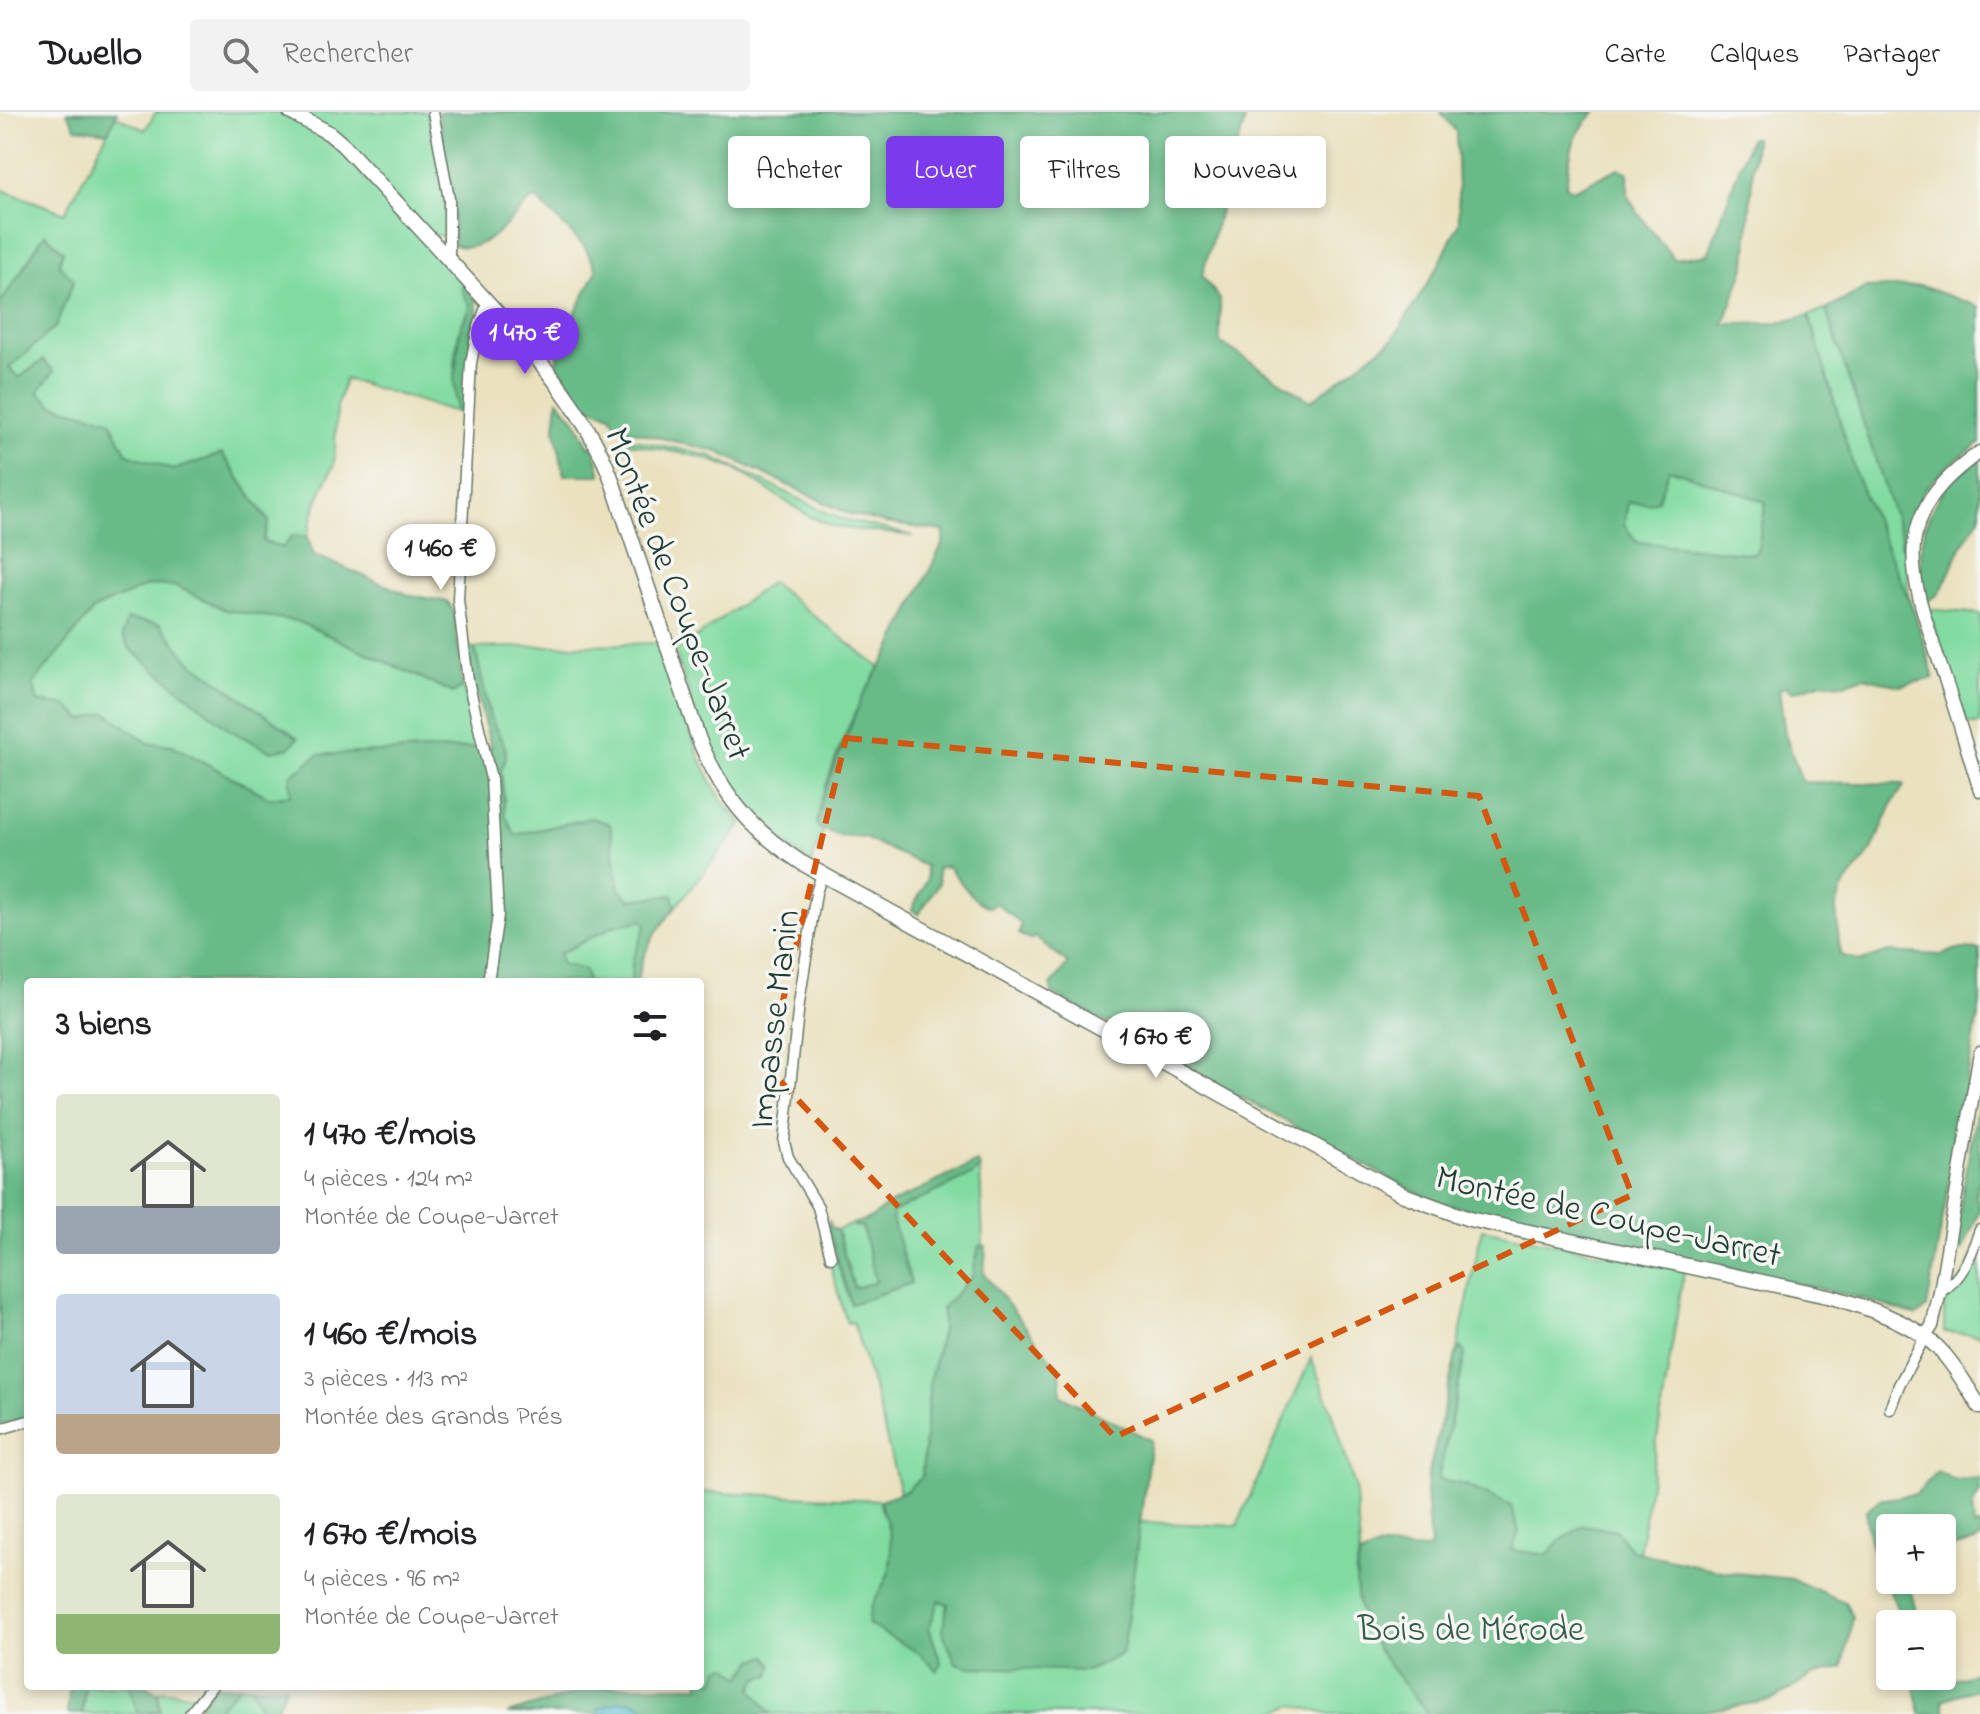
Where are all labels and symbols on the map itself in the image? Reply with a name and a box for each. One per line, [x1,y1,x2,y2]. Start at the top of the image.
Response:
pin: 1 470 € [451,308,599,376]
street label: Montée de Coupe-Jarret [588,420,764,769]
pin: 1 460 € [367,524,515,592]
street label: Impasse Manin [737,907,816,1132]
pin: 1 670 € [1082,1012,1230,1080]
street label: Montée de Coupe-Jarret [1430,1153,1786,1284]
park label: Bois de Mérode [1357,1605,1585,1658]

